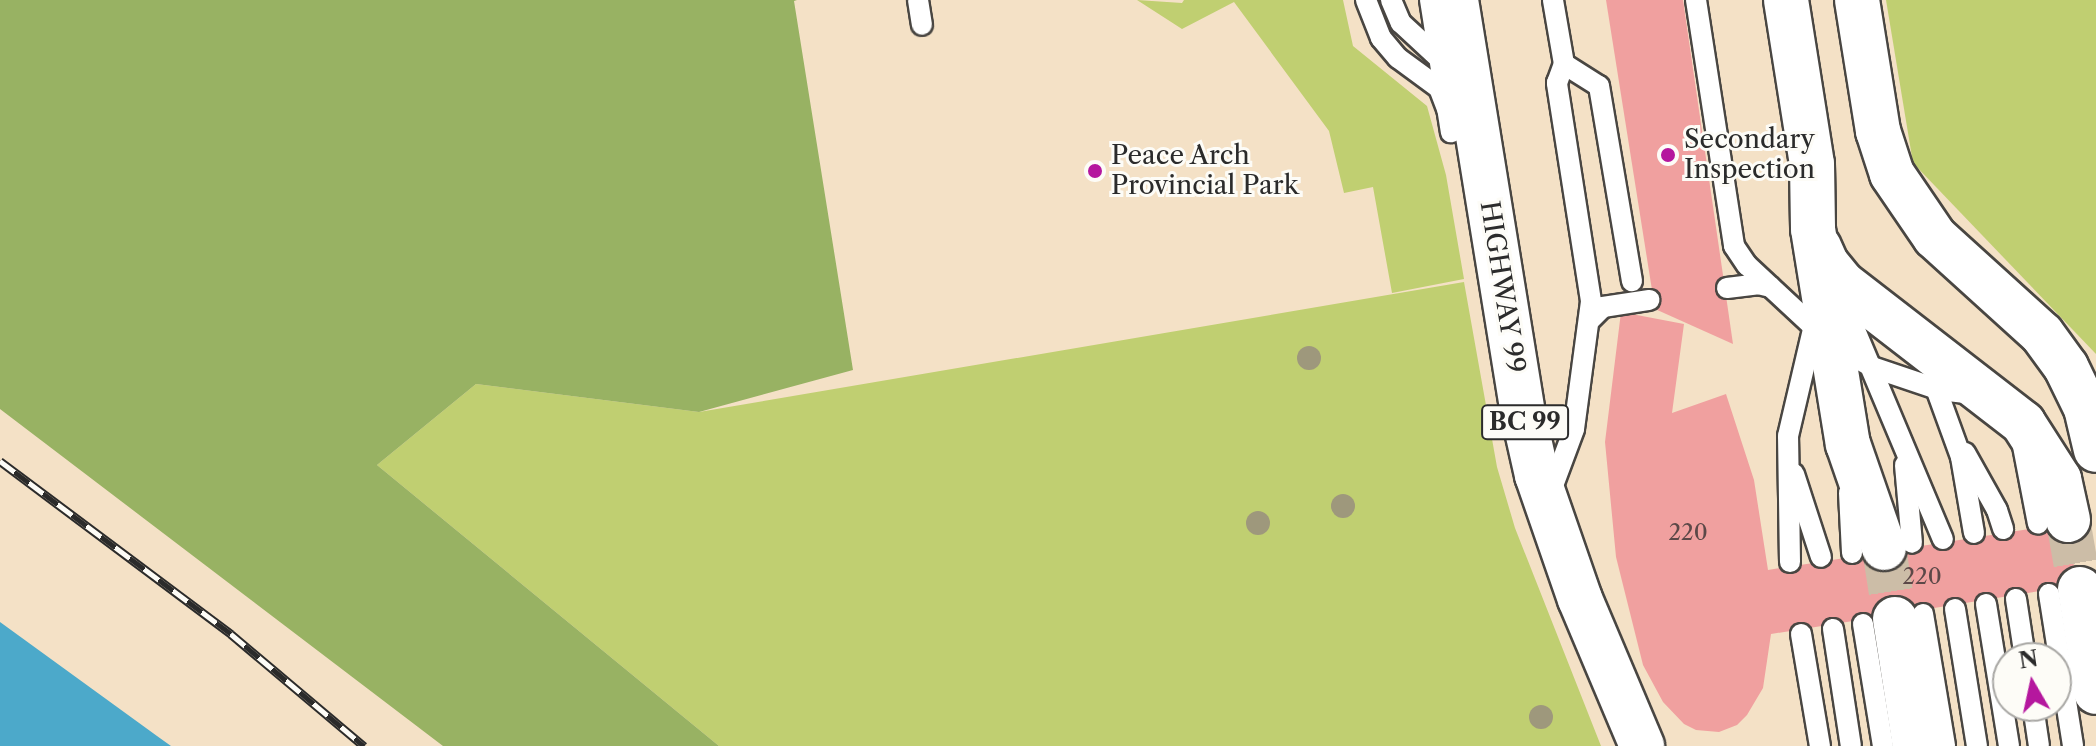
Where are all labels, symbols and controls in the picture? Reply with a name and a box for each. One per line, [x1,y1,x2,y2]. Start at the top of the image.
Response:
place label: Secondary Inspection [1684,124,1815,186]
place label: Peace Arch Provincial Park [1111,140,1299,202]
marker: Secondary Inspection [1659,146,1677,164]
marker: Peace Arch Provincial Park [1086,162,1104,180]
street label: HIGHWAY 99 [1473,198,1531,376]
road number: BC 99 [1481,402,1569,442]
house number: 220 [1668,520,1708,546]
house number: 220 [1902,564,1942,590]
north arrow [1992,642,2072,722]
text: N [2017,645,2040,675]

